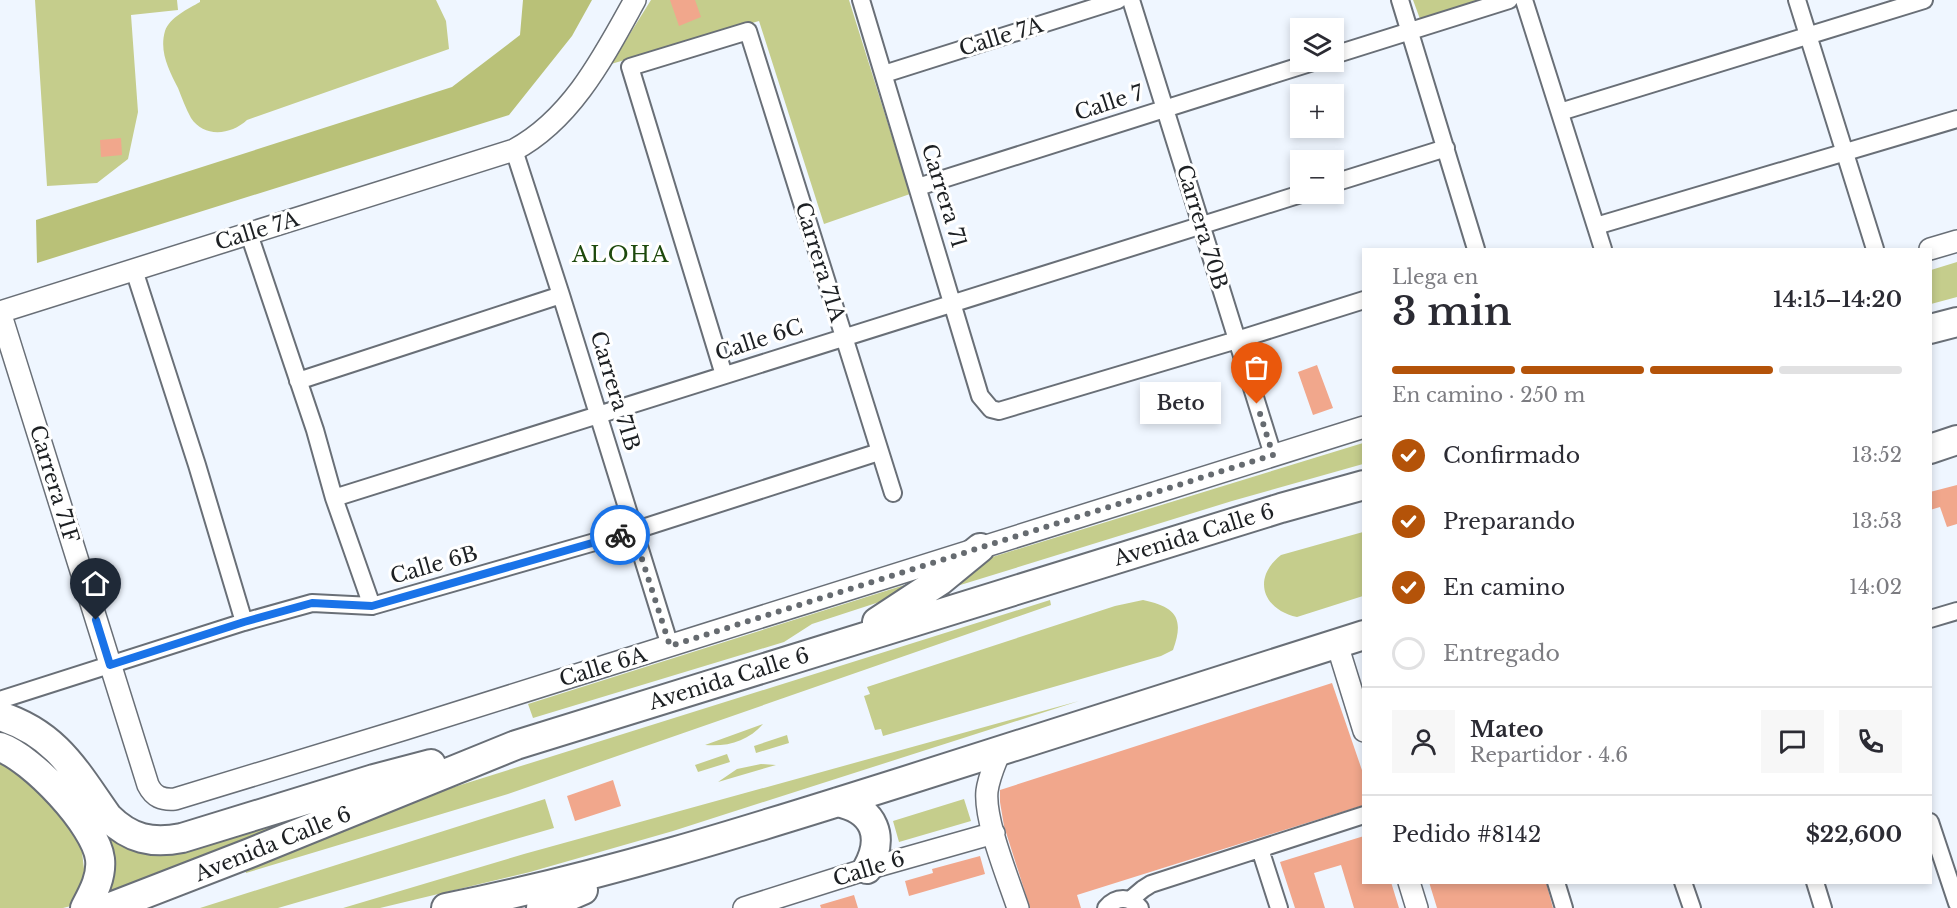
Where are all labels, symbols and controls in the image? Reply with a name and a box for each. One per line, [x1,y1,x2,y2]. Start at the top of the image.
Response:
street label: Calle 7A [956,12,1047,62]
map controls [1290,18,1344,204]
button: layers [1290,18,1344,72]
street label: Calle 7 [1071,80,1147,126]
button: + [1290,84,1344,138]
street label: Carrera 71 [916,141,972,251]
button: − [1290,150,1344,204]
street label: Carrera 70B [1171,161,1233,293]
street label: Carrera 71A [789,199,851,326]
street label: Calle 7A [212,206,303,256]
district label: ALOHA [571,241,670,268]
text: Llega en [1392,265,1478,289]
text: 14:15–14:20 [1773,286,1902,313]
text: 3 min [1392,287,1512,336]
street label: Calle 6C [712,314,806,366]
street label: Carrera 71B [584,328,646,454]
pin [1231,342,1282,404]
icon: bag [1240,351,1273,384]
callout: Beto [1140,383,1221,425]
text: En camino · 250 m [1392,383,1585,407]
text: Beto [1156,391,1205,415]
street label: Carrera 71F [24,422,84,546]
icon: check [1392,439,1425,472]
text: Confirmado [1443,442,1580,469]
text: 13:52 [1851,443,1902,467]
street label: Avenida Calle 6 [1110,498,1277,572]
courier [590,505,650,565]
icon: check [1392,505,1425,538]
text: Preparando [1443,508,1575,535]
text: 13:53 [1851,509,1902,533]
icon: bike [604,519,637,552]
street label: Calle 6B [387,540,481,590]
pin [70,558,121,620]
icon: home [79,567,112,600]
icon: check [1392,571,1425,604]
text: En camino [1443,574,1565,601]
text: 14:02 [1849,575,1902,599]
text: Entregado [1443,640,1560,667]
street label: Calle 6A [556,641,651,693]
street label: Avenida Calle 6 [645,642,812,716]
button: person [1392,710,1455,773]
button: chat [1761,710,1824,773]
button: phone [1839,710,1902,773]
text: Mateo [1470,716,1544,743]
text: Repartidor · 4.6 [1470,743,1628,767]
street label: Avenida Calle 6 [190,801,355,888]
text: Pedido #8142 [1392,821,1541,848]
text: $22,600 [1806,821,1902,848]
street label: Calle 6 [830,846,908,892]

